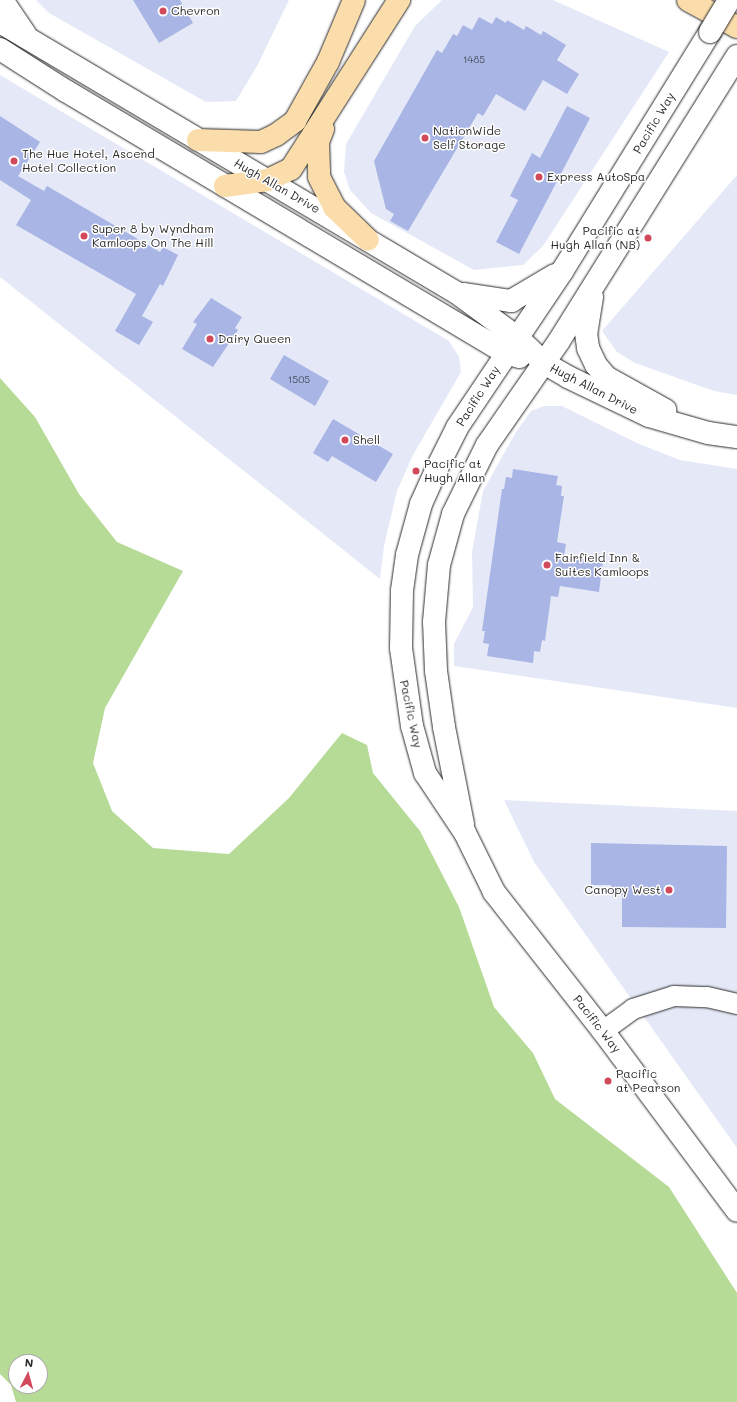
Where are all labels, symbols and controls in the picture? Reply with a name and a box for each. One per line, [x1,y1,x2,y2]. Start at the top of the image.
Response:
place label: Chevron [171,4,220,18]
marker: Chevron [158,6,168,16]
house number: 1485 [463,54,485,66]
street label: Pacific Way [630,90,678,156]
place label: NationWide Self Storage [433,124,506,152]
marker: NationWide Self Storage [420,133,430,143]
place label: The Hue Hotel, Ascend Hotel Collection [22,147,155,175]
marker: The Hue Hotel, Ascend Hotel Collection [9,156,19,166]
street label: Hugh Allan Drive [232,156,322,216]
place label: Express AutoSpa [547,170,645,184]
marker: Express AutoSpa [534,172,544,182]
place label: Super 8 by Wyndham Kamloops On The Hill [92,222,214,250]
place label: Pacific at Hugh Allan (NB) [551,224,640,252]
marker: Super 8 by Wyndham Kamloops On The Hill [79,231,89,241]
marker: Pacific at Hugh Allan (NB) [643,233,653,243]
place label: Dairy Queen [218,332,291,346]
marker: Dairy Queen [205,334,215,344]
street label: Hugh Allan Drive [548,361,640,417]
street label: Pacific Way [453,363,503,429]
house number: 1505 [288,374,310,386]
place label: Shell [353,433,380,447]
marker: Shell [340,435,350,445]
place label: Pacific at Hugh Allan [424,457,485,485]
marker: Pacific at Hugh Allan [411,466,421,476]
place label: Fairfield Inn & Suites Kamloops [555,551,649,579]
marker: Fairfield Inn & Suites Kamloops [542,560,552,570]
street label: Pacific Way [397,679,425,749]
place label: Canopy West [585,883,661,897]
marker: Canopy West [664,885,674,895]
street label: Pacific Way [570,992,624,1056]
place label: Pacific at Pearson [616,1067,680,1095]
marker: Pacific at Pearson [603,1076,613,1086]
north arrow [8,1354,48,1394]
text: N [24,1355,34,1370]

